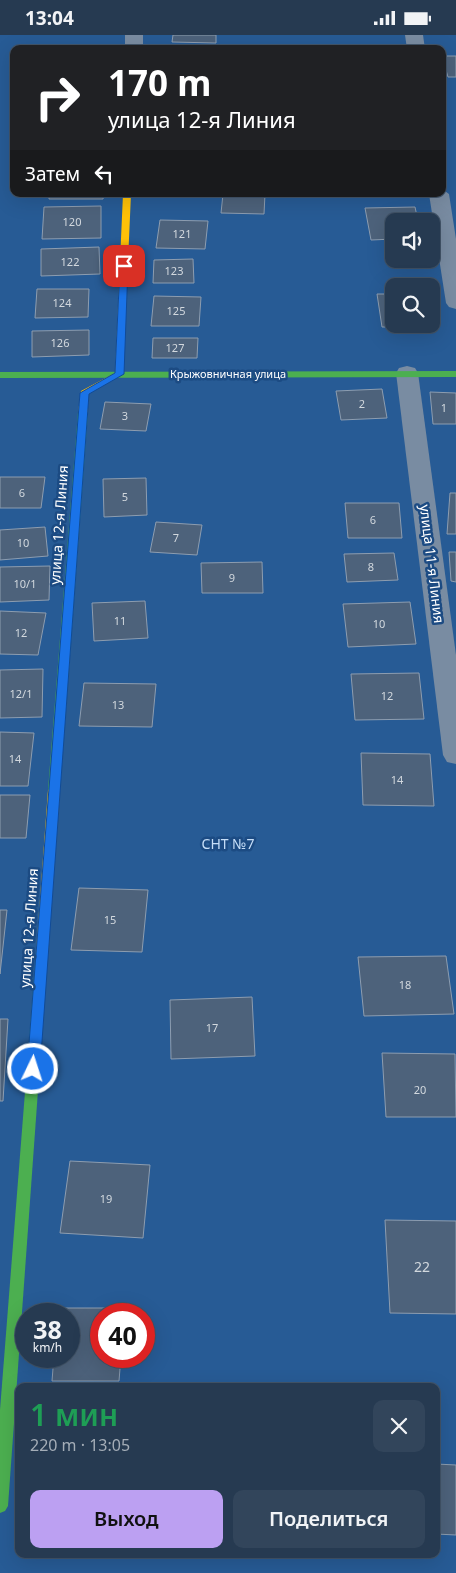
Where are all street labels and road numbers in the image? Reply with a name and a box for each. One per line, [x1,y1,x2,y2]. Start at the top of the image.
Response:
street label: Крыжовничная улица [170,366,286,381]
street label: улица 12-я Линия [45,465,72,585]
street label: улица 11-я Линия [416,504,449,624]
street label: улица 12-я Линия [15,868,42,988]

